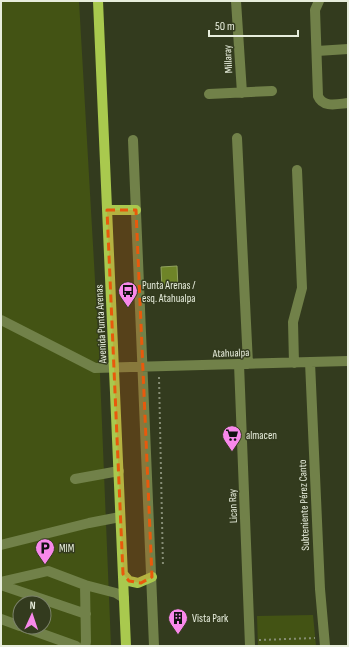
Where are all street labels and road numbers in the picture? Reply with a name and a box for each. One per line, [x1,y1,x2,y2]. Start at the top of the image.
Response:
street label: Millaray [221,44,235,73]
street label: Avenida Punta Arenas [92,284,110,365]
street label: Atahualpa [211,346,250,360]
street label: Subteniente Pérez Canto [296,459,312,551]
street label: Lican Ray [226,488,240,523]

